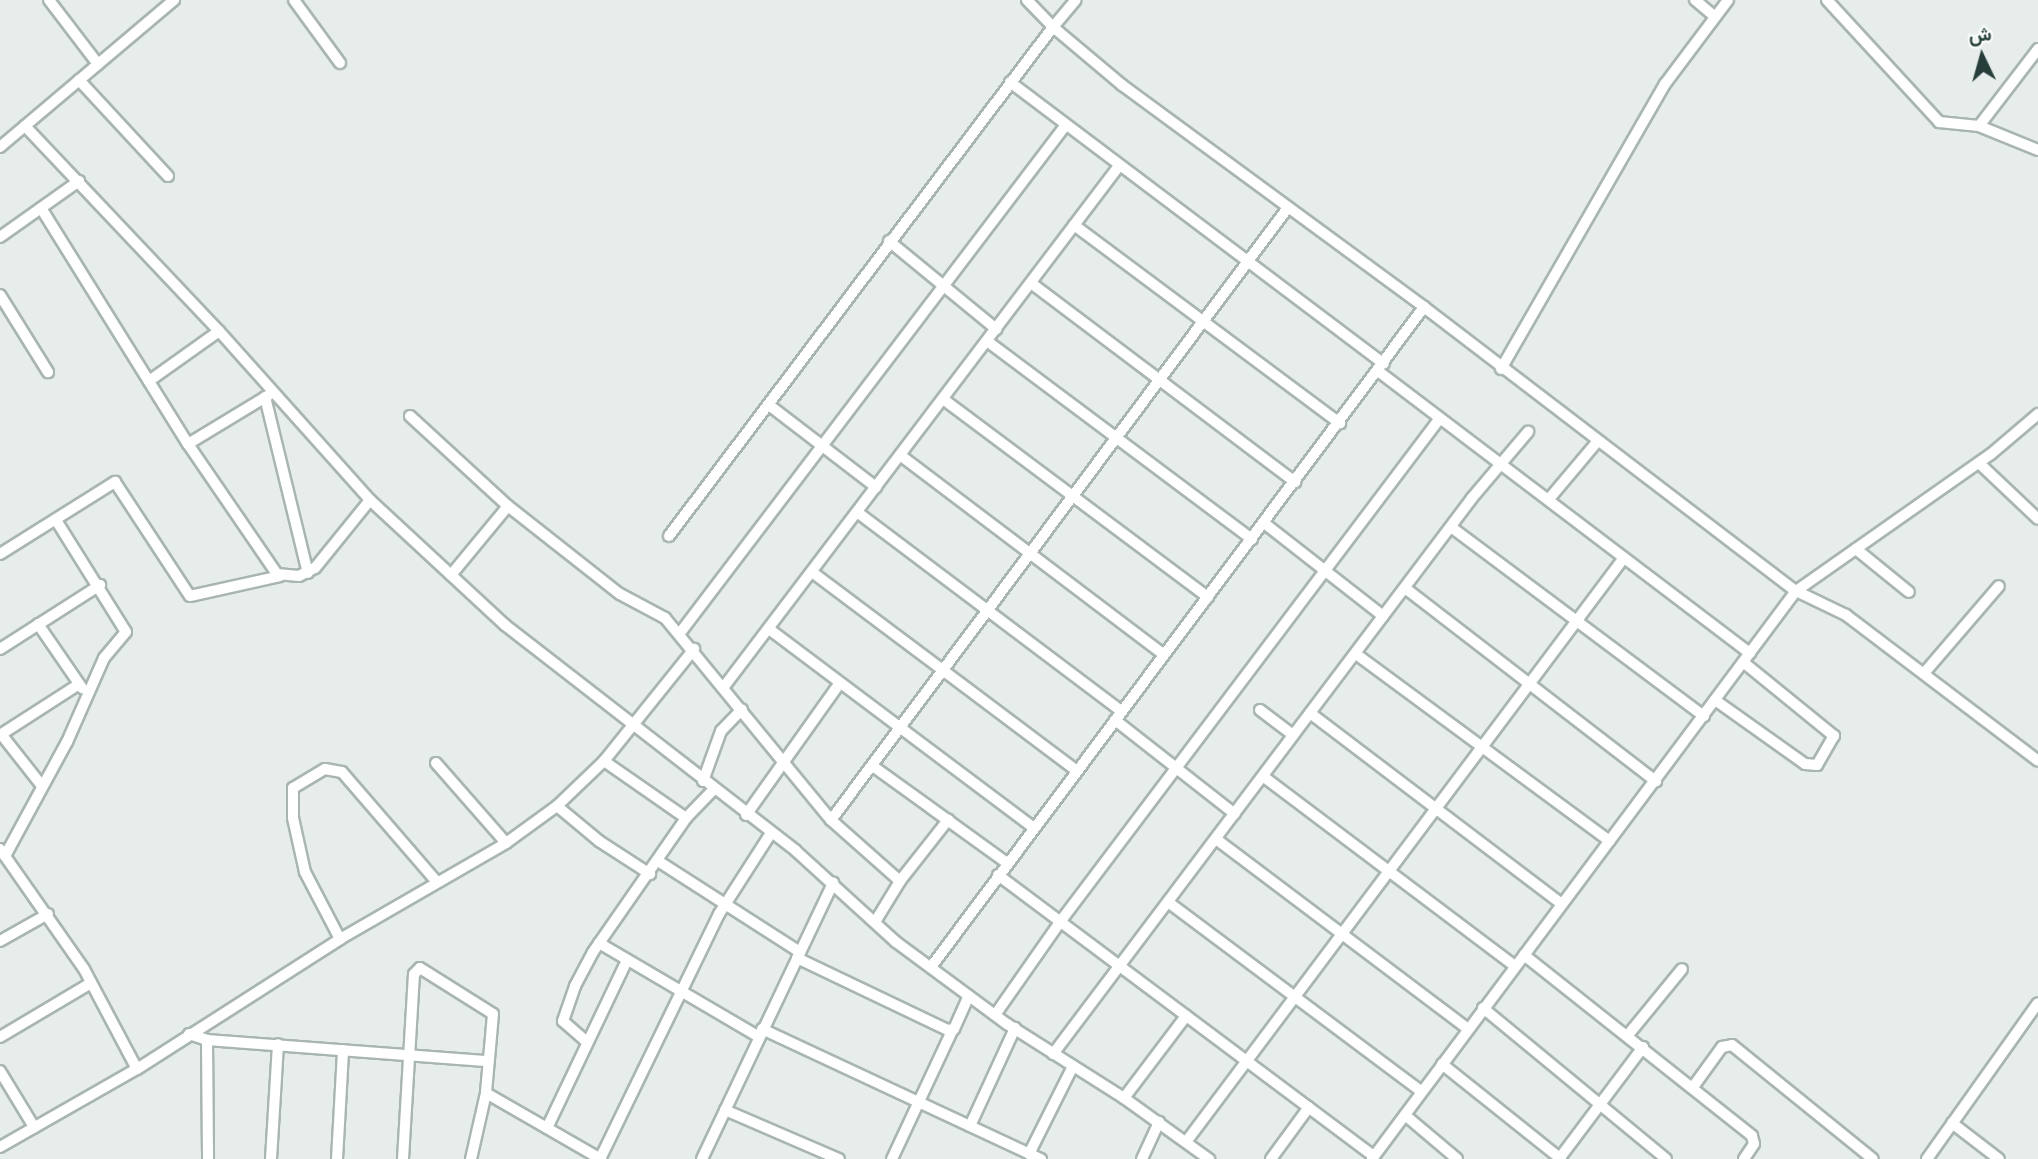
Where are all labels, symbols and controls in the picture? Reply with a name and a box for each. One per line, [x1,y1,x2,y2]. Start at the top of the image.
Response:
north arrow [1947,21,2017,91]
text: ش [1968,22,1993,48]

